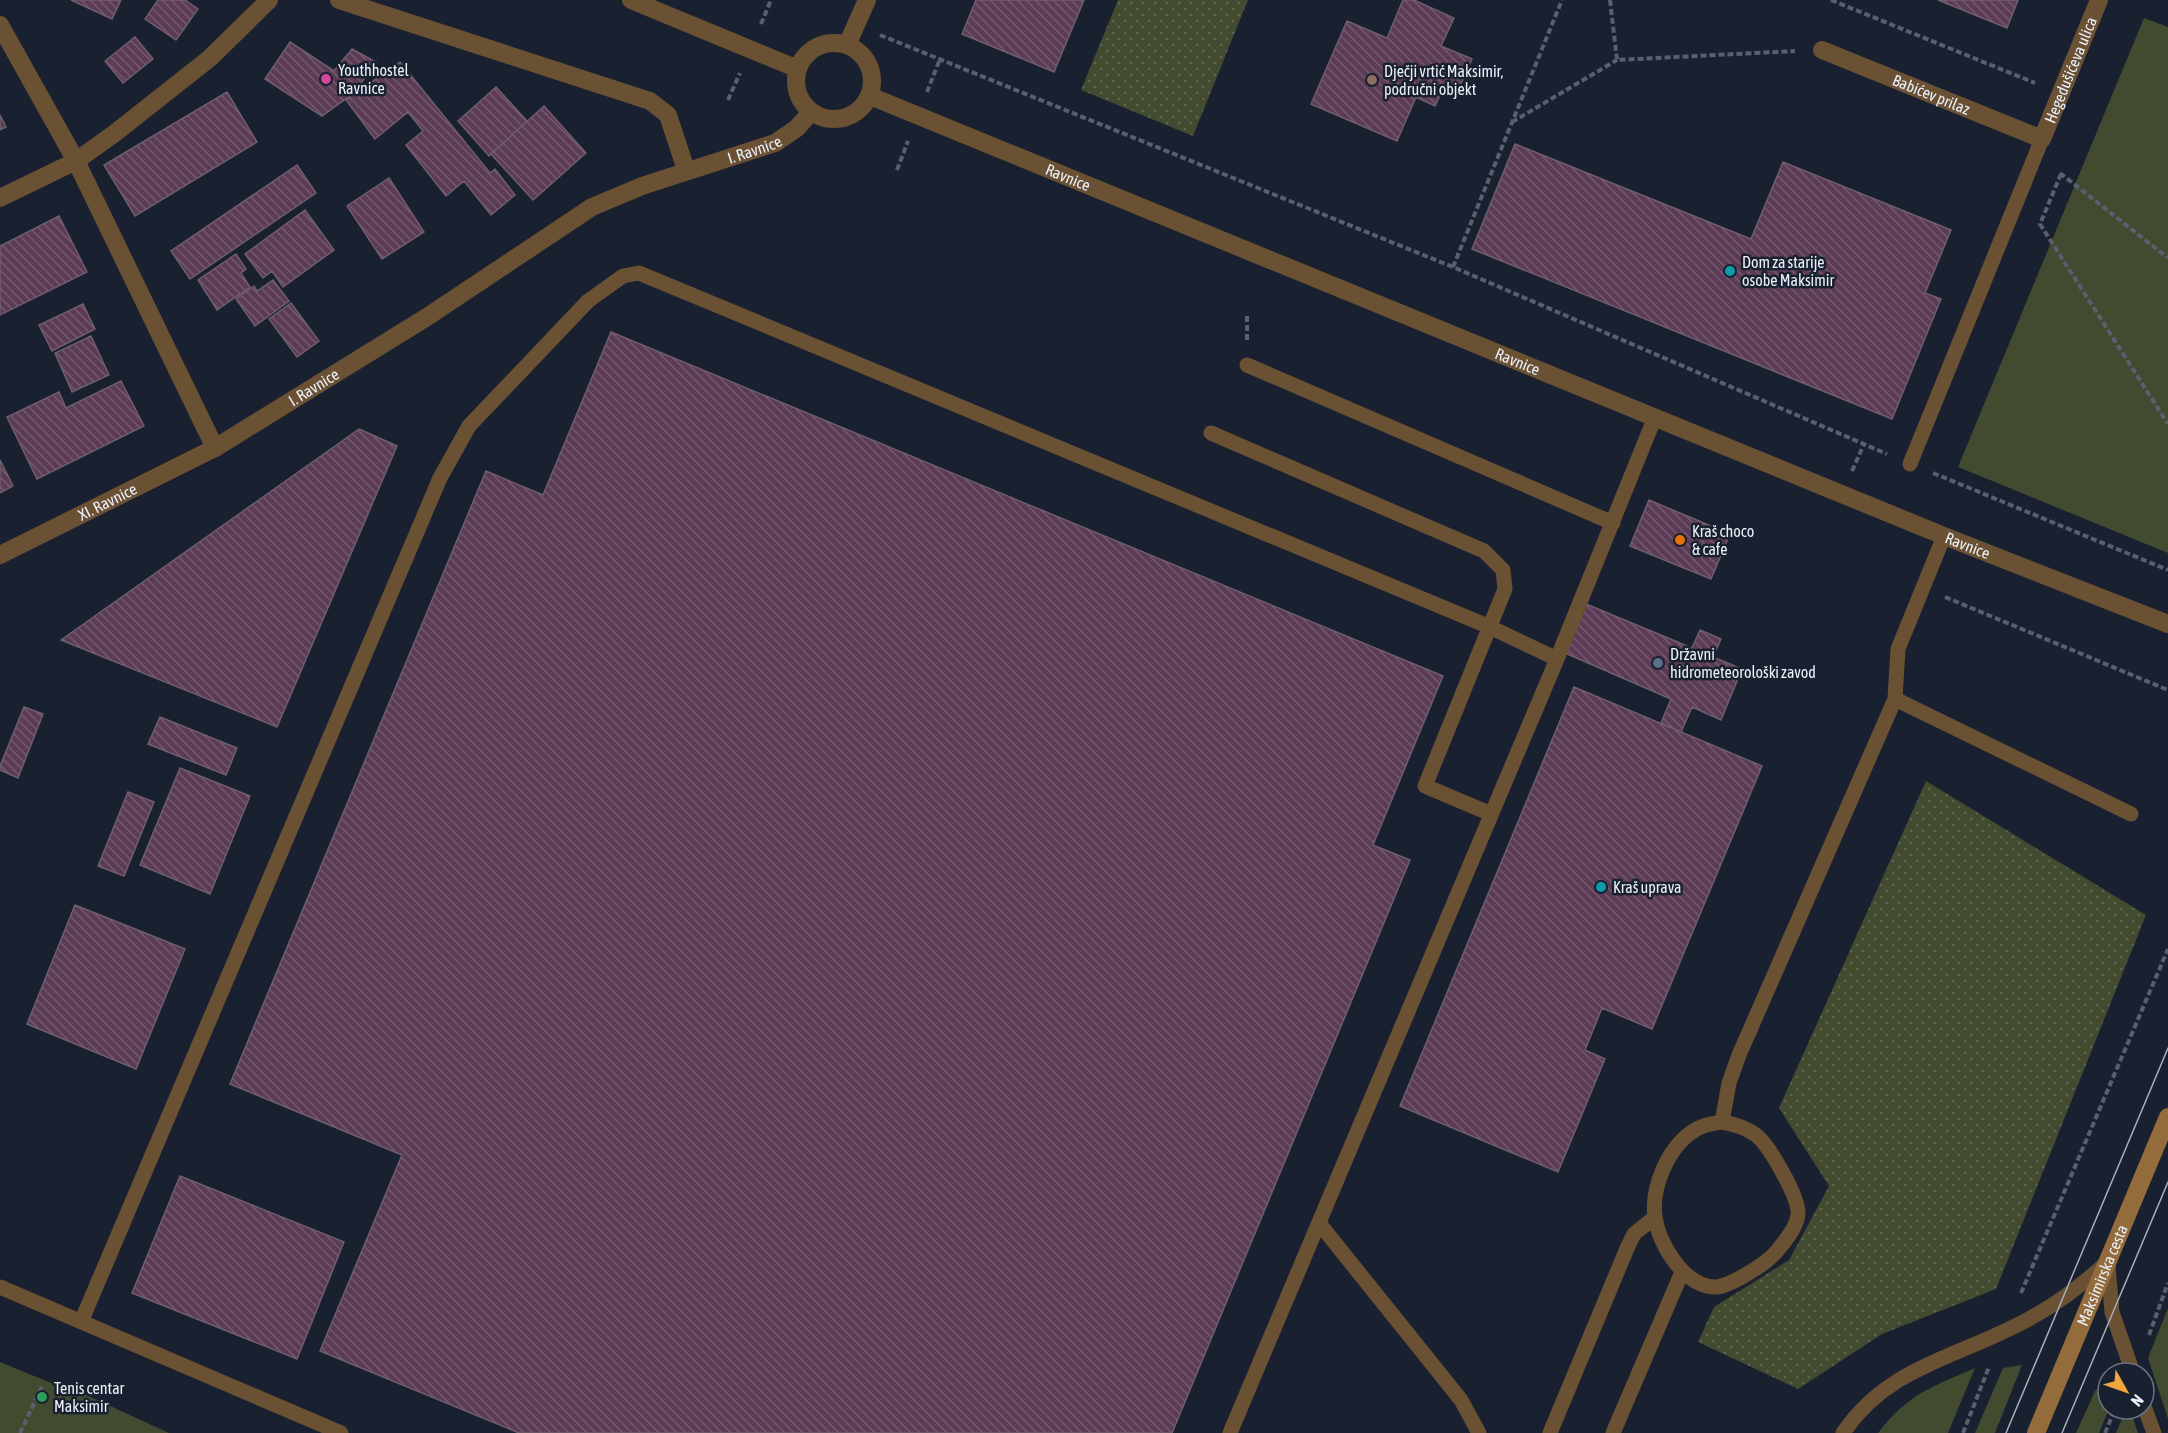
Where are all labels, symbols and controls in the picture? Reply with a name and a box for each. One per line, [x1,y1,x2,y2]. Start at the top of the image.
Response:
street label: Hegedušićeva ulica [2041,14,2100,126]
place label: Youthhostel Ravnice [338,61,409,97]
place label: Dječji vrtić Maksimir, područni objekt [1384,62,1503,99]
street label: Babićev prilaz [1890,71,1973,118]
marker: Youthhostel Ravnice [319,72,333,86]
marker: Dječji vrtić Maksimir, područni objekt [1365,73,1379,87]
street label: I. Ravnice [725,132,785,167]
street label: Ravnice [1043,160,1093,194]
place label: Dom za starije osobe Maksimir [1742,253,1834,289]
marker: Dom za starije osobe Maksimir [1723,264,1737,278]
street label: Ravnice [1493,344,1543,379]
street label: I. Ravnice [285,365,342,409]
street label: XI. Ravnice [75,479,140,524]
place label: Kraš choco & cafe [1692,522,1754,558]
street label: Ravnice [1943,528,1993,562]
marker: Kraš choco & cafe [1673,533,1687,547]
place label: Državni hidrometeorološki zavod [1670,645,1816,681]
marker: Državni hidrometeorološki zavod [1651,656,1665,670]
place label: Kraš uprava [1613,878,1682,897]
marker: Kraš uprava [1594,880,1608,894]
street label: Maksimirska cesta [2073,1222,2131,1328]
north arrow [2096,1361,2156,1421]
place label: Tenis centar Maksimir [54,1379,125,1415]
marker: Tenis centar Maksimir [35,1390,49,1404]
text: N [2128,1391,2147,1410]

